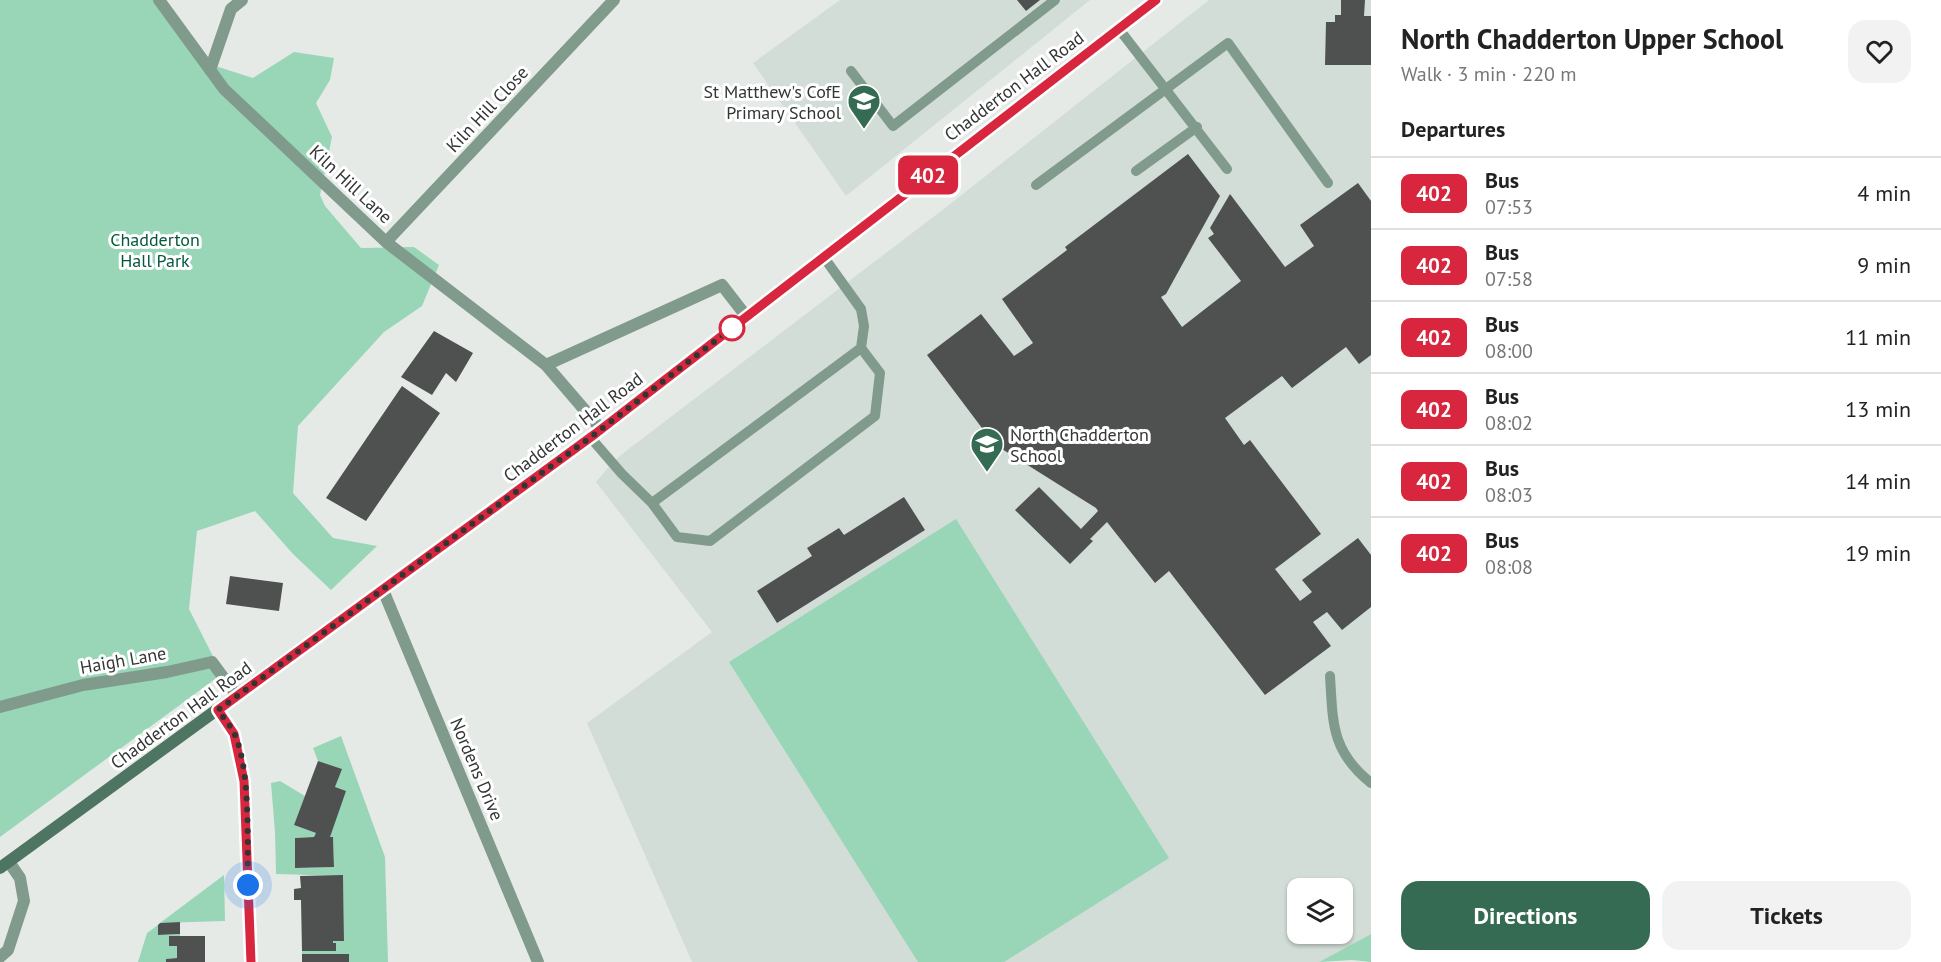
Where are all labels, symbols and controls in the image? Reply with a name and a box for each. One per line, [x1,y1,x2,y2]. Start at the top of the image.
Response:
text: North Chadderton Upper School [1401,20,1783,57]
button: heart [1848,20,1911,83]
street label: Chadderton Hall Road [940,26,1088,146]
street label: Kiln Hill Close [441,61,533,157]
text: Walk · 3 min · 220 m [1401,61,1577,87]
place label: St Matthew's CofE Primary School [703,80,842,124]
school or university icon: St Matthew's CofE Primary School [846,83,882,130]
text: Departures [1401,115,1505,143]
street label: Kiln Hill Lane [305,140,397,228]
line badge: 402 [894,156,962,195]
text: 402 [910,162,946,189]
text: Bus [1485,166,1519,194]
text: 4 min [1857,179,1911,207]
text: 402 [1416,180,1452,207]
text: 07:53 [1485,194,1533,220]
park label: Chadderton Hall Park [110,228,200,272]
text: Bus [1485,238,1519,266]
text: 9 min [1857,251,1911,279]
text: 402 [1416,252,1452,279]
text: 07:58 [1485,266,1533,292]
text: Bus [1485,310,1519,338]
unlabelled marker [719,315,745,341]
text: 11 min [1845,323,1911,351]
text: 402 [1416,324,1452,351]
text: 08:00 [1485,338,1533,364]
street label: Chadderton Hall Road [499,367,647,487]
text: Bus [1485,382,1519,410]
text: 13 min [1845,395,1911,423]
text: 402 [1416,396,1452,423]
text: 08:02 [1485,410,1533,436]
place label: North Chadderton School [1010,423,1149,467]
school or university icon: North Chadderton School [969,426,1005,473]
text: Bus [1485,454,1519,482]
text: 14 min [1845,467,1911,495]
text: 402 [1416,468,1452,495]
text: 08:03 [1485,482,1533,508]
text: Bus [1485,526,1519,554]
text: 19 min [1845,539,1911,567]
text: 402 [1416,540,1452,567]
text: 08:08 [1485,554,1533,580]
street label: Haigh Lane [78,641,168,679]
street label: Chadderton Hall Road [106,656,256,774]
street label: Nordens Drive [445,714,509,824]
your location [233,870,263,900]
map controls [1287,878,1353,944]
button: layers [1287,878,1353,944]
button: Directions [1401,881,1650,950]
button: Tickets [1662,881,1911,950]

